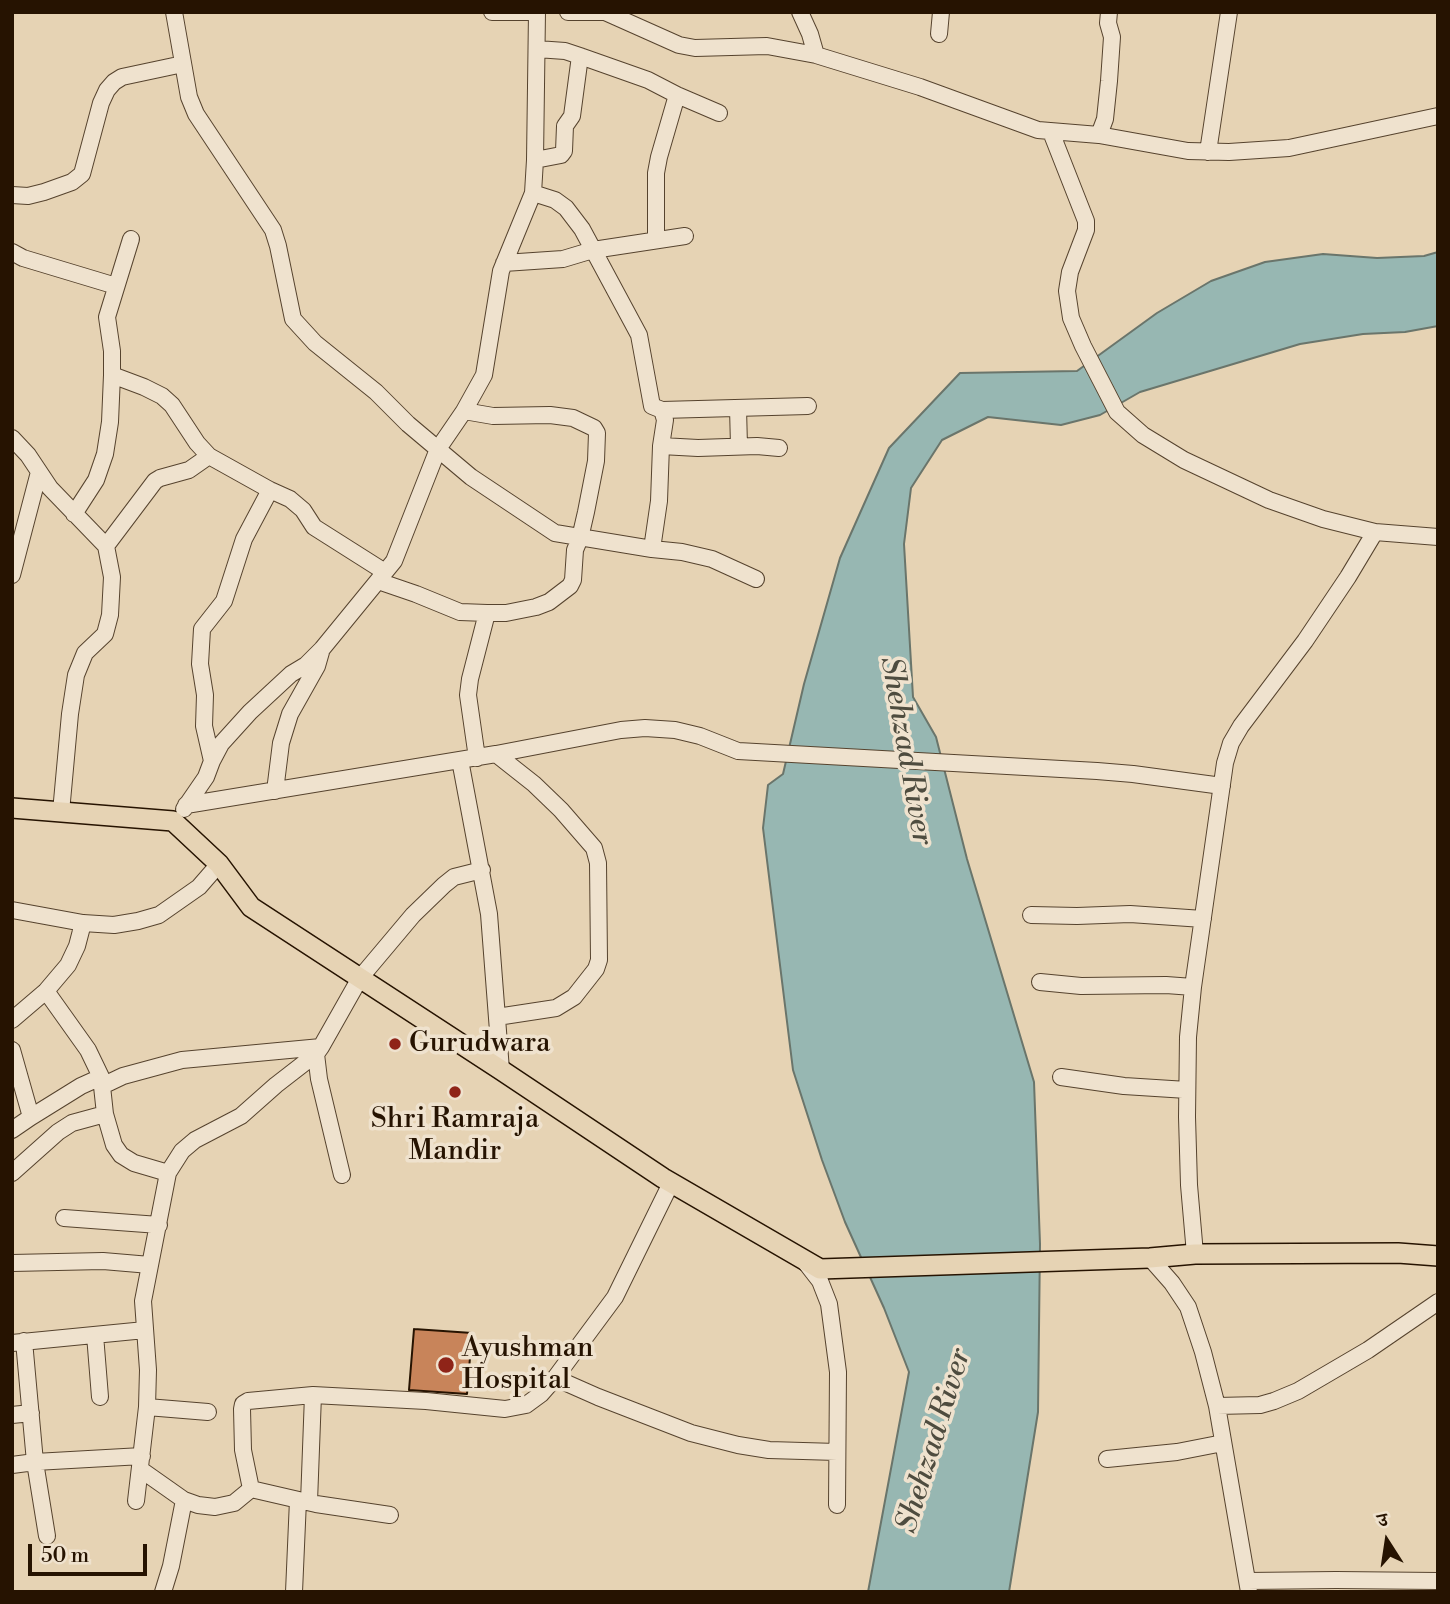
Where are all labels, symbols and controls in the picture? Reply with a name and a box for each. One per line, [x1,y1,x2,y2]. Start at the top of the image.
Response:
water label: Shehzad River [871,654,939,848]
place label: Gurudwara [409,1027,550,1061]
marker: Gurudwara [387,1036,403,1052]
marker: Shri Ramraja Mandir [447,1084,463,1100]
place label: Shri Ramraja Mandir [371,1103,539,1169]
place label: Ayushman Hospital [462,1332,594,1398]
water label: Shehzad River [890,1345,980,1537]
marker: Ayushman Hospital [436,1355,456,1375]
north arrow [1352,1506,1422,1576]
text: उ [1375,1508,1390,1533]
scale bar [32,1530,150,1574]
text: 50 m [41,1543,89,1569]

